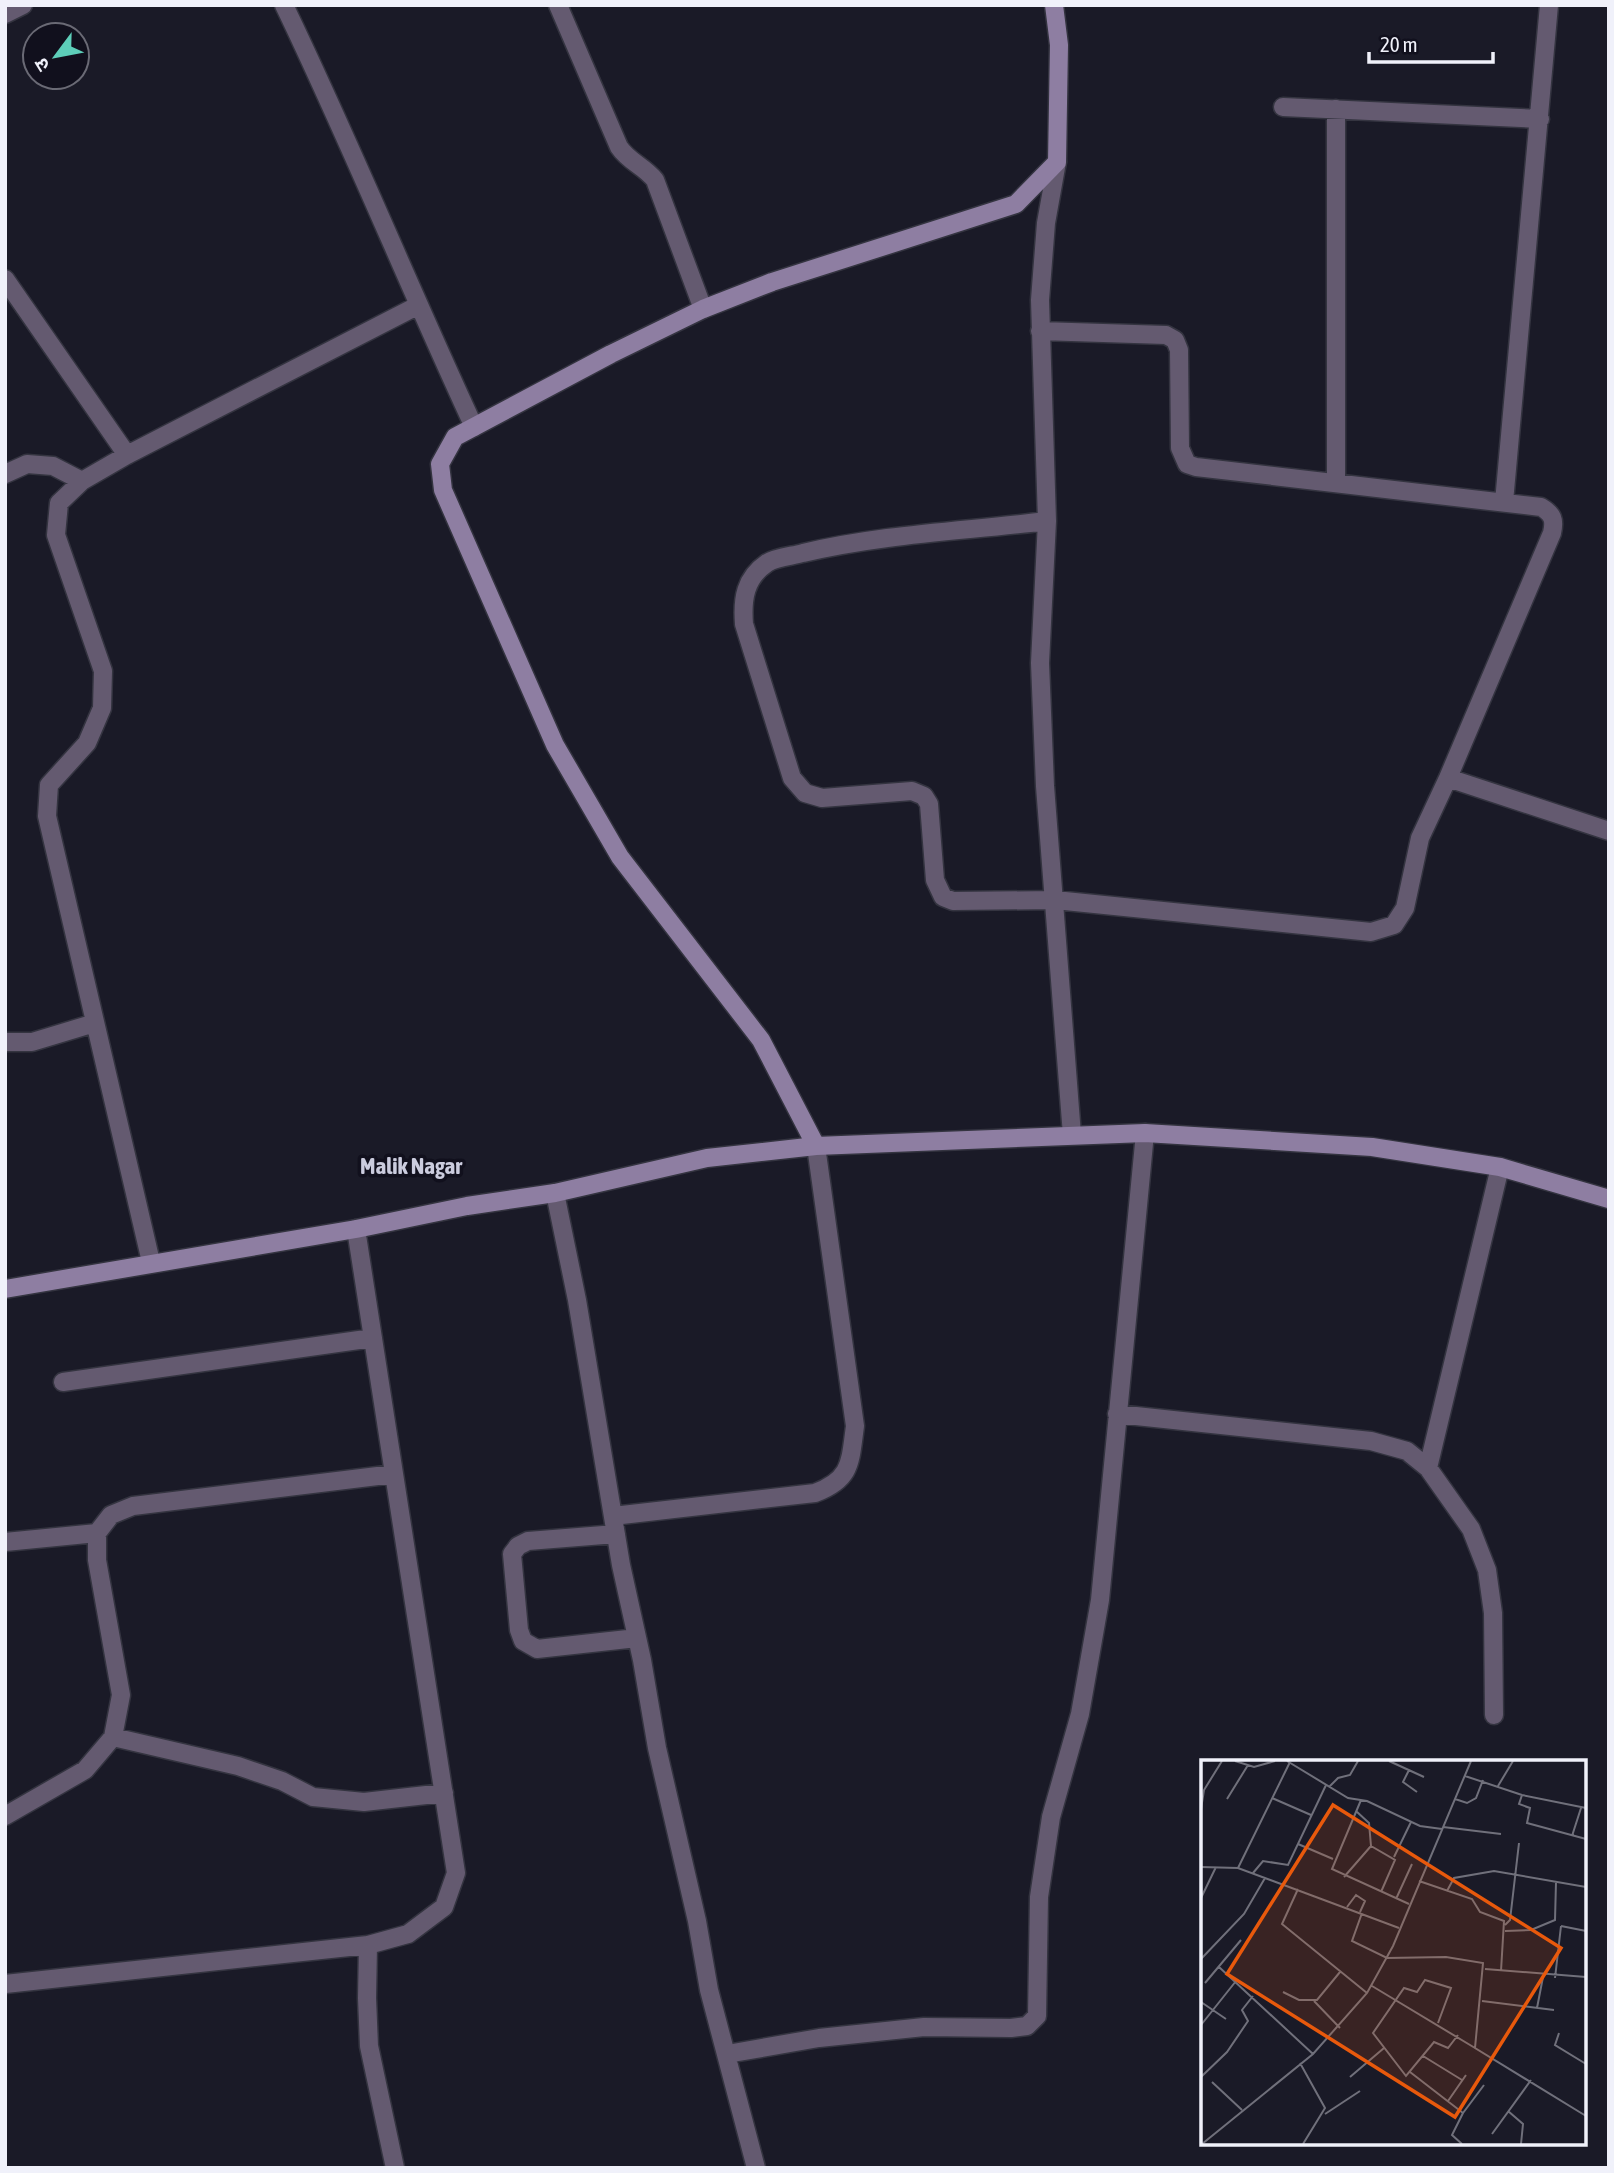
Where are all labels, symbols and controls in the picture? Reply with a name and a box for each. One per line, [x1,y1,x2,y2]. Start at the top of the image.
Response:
north arrow [21,21,91,91]
scale bar [1369,21,1493,65]
text: 20 m [1380,32,1418,56]
text: उ [29,54,54,76]
district label: Malik Nagar [360,1153,463,1179]
inset map [1201,1760,1586,2145]

